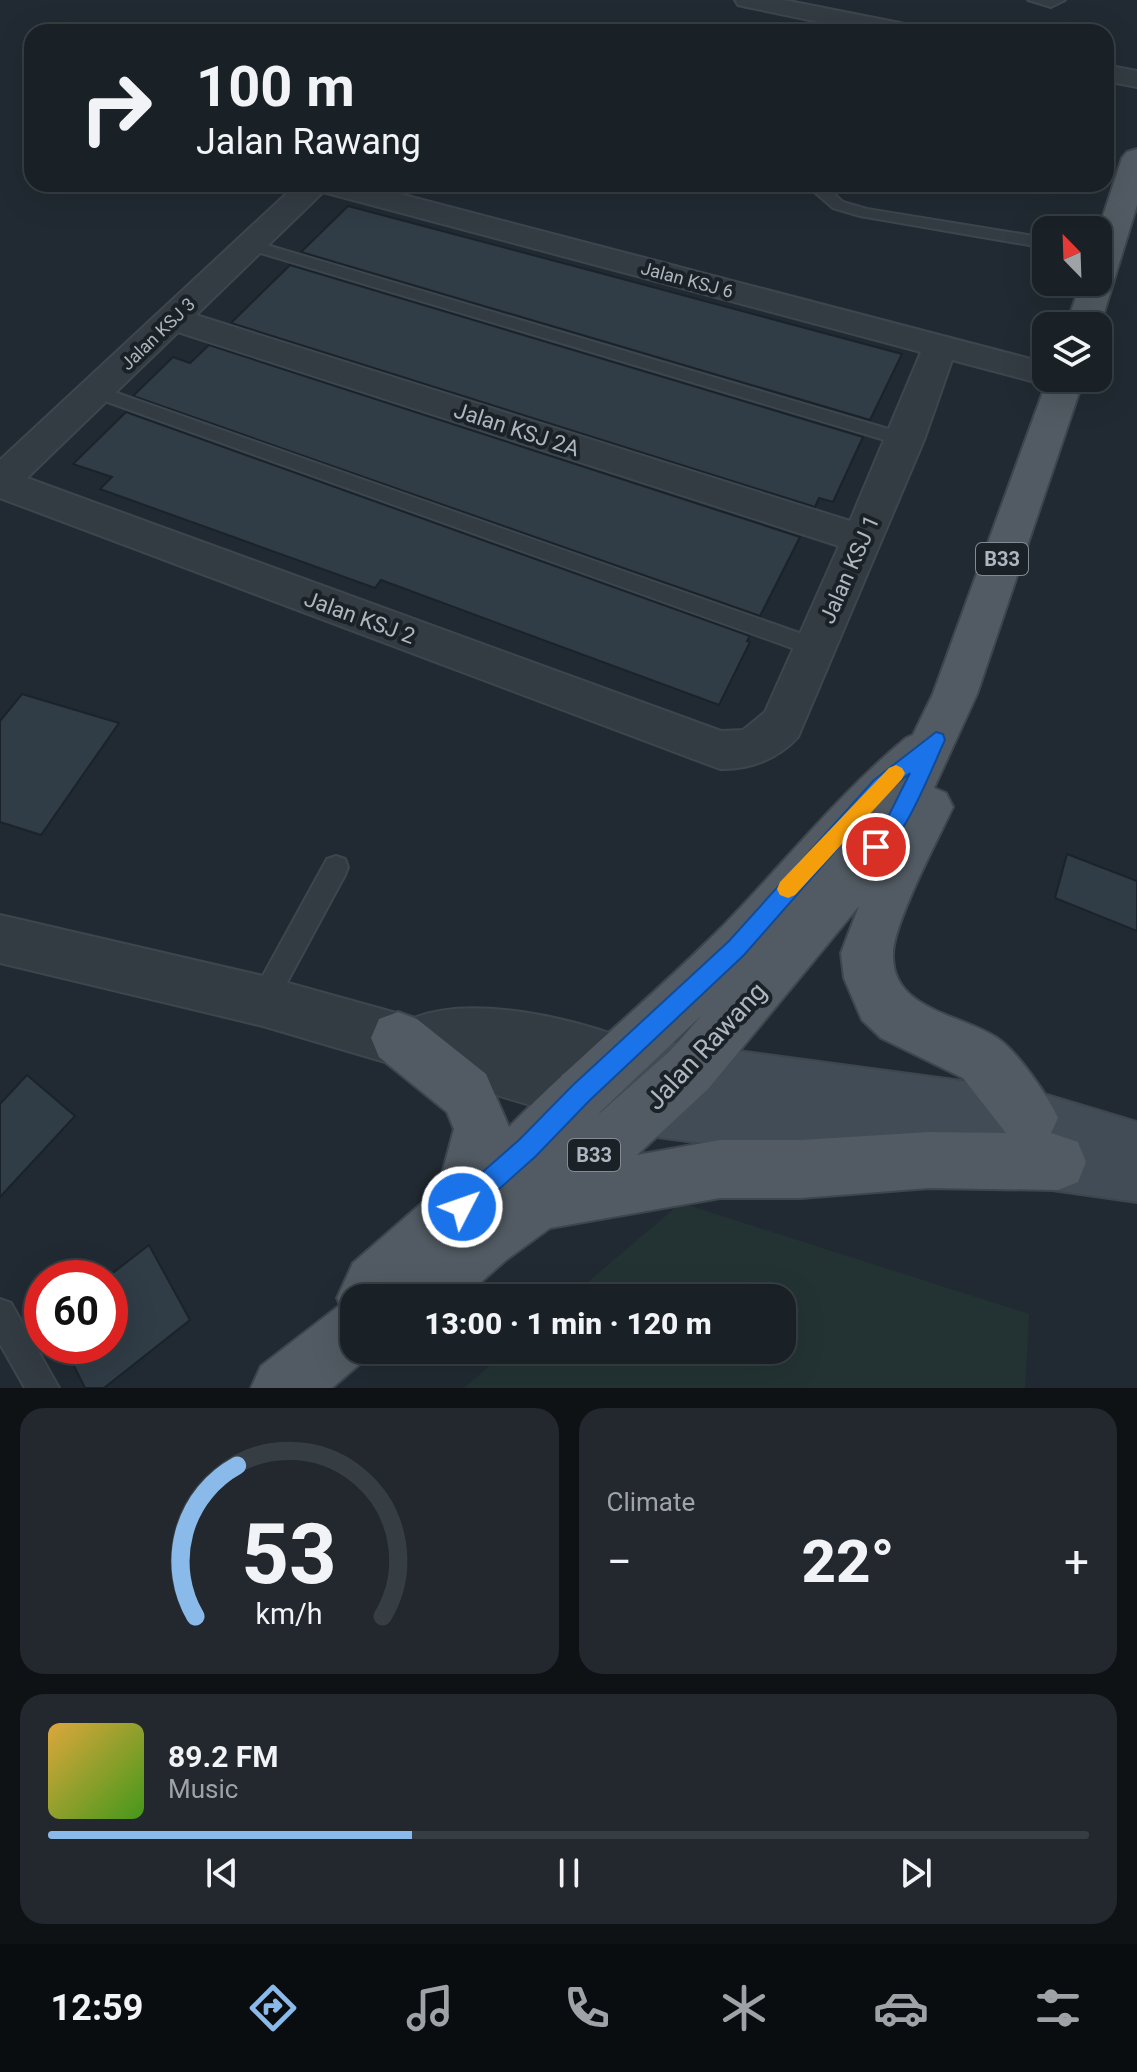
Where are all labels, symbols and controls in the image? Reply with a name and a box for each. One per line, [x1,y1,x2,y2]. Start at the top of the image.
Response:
text: 100 m [196,54,355,120]
icon: right [64,56,168,160]
text: Jalan Rawang [196,121,421,163]
north arrow [1032,216,1112,296]
map controls [1032,216,1112,392]
street label: Jalan KSJ 6 [639,257,736,302]
street label: Jalan KSJ 3 [116,293,199,374]
button: layers [1032,312,1112,392]
street label: Jalan KSJ 2A [451,397,583,462]
street label: Jalan KSJ 1 [814,511,884,627]
road number: B33 [976,543,1028,575]
street label: Jalan KSJ 2 [301,586,419,649]
pin [842,813,910,881]
icon: arrive [854,825,898,869]
street label: Jalan Rawang [640,976,772,1116]
road number: B33 [568,1139,620,1171]
position arrow [420,1165,504,1249]
speed limit sign: 60 [24,1260,128,1364]
text: 13:00 · 1 min · 120 m [424,1306,712,1341]
text: Climate [607,1487,695,1517]
text: 53 [242,1506,337,1603]
text: 22° [801,1526,894,1597]
text: − [607,1536,632,1588]
text: + [1064,1536,1089,1588]
text: km/h [256,1597,323,1631]
text: 89.2 FM [168,1739,279,1774]
text: Music [168,1774,238,1804]
icon: previous [200,1851,244,1895]
icon: pause [547,1851,591,1895]
icon: next [894,1851,938,1895]
icon: directions [245,1980,301,2036]
icon: music [402,1980,458,2036]
icon: phone [559,1980,615,2036]
icon: climate [716,1980,772,2036]
icon: car [873,1980,929,2036]
icon: filters [1030,1980,1086,2036]
text: 12:59 [51,1987,143,2029]

